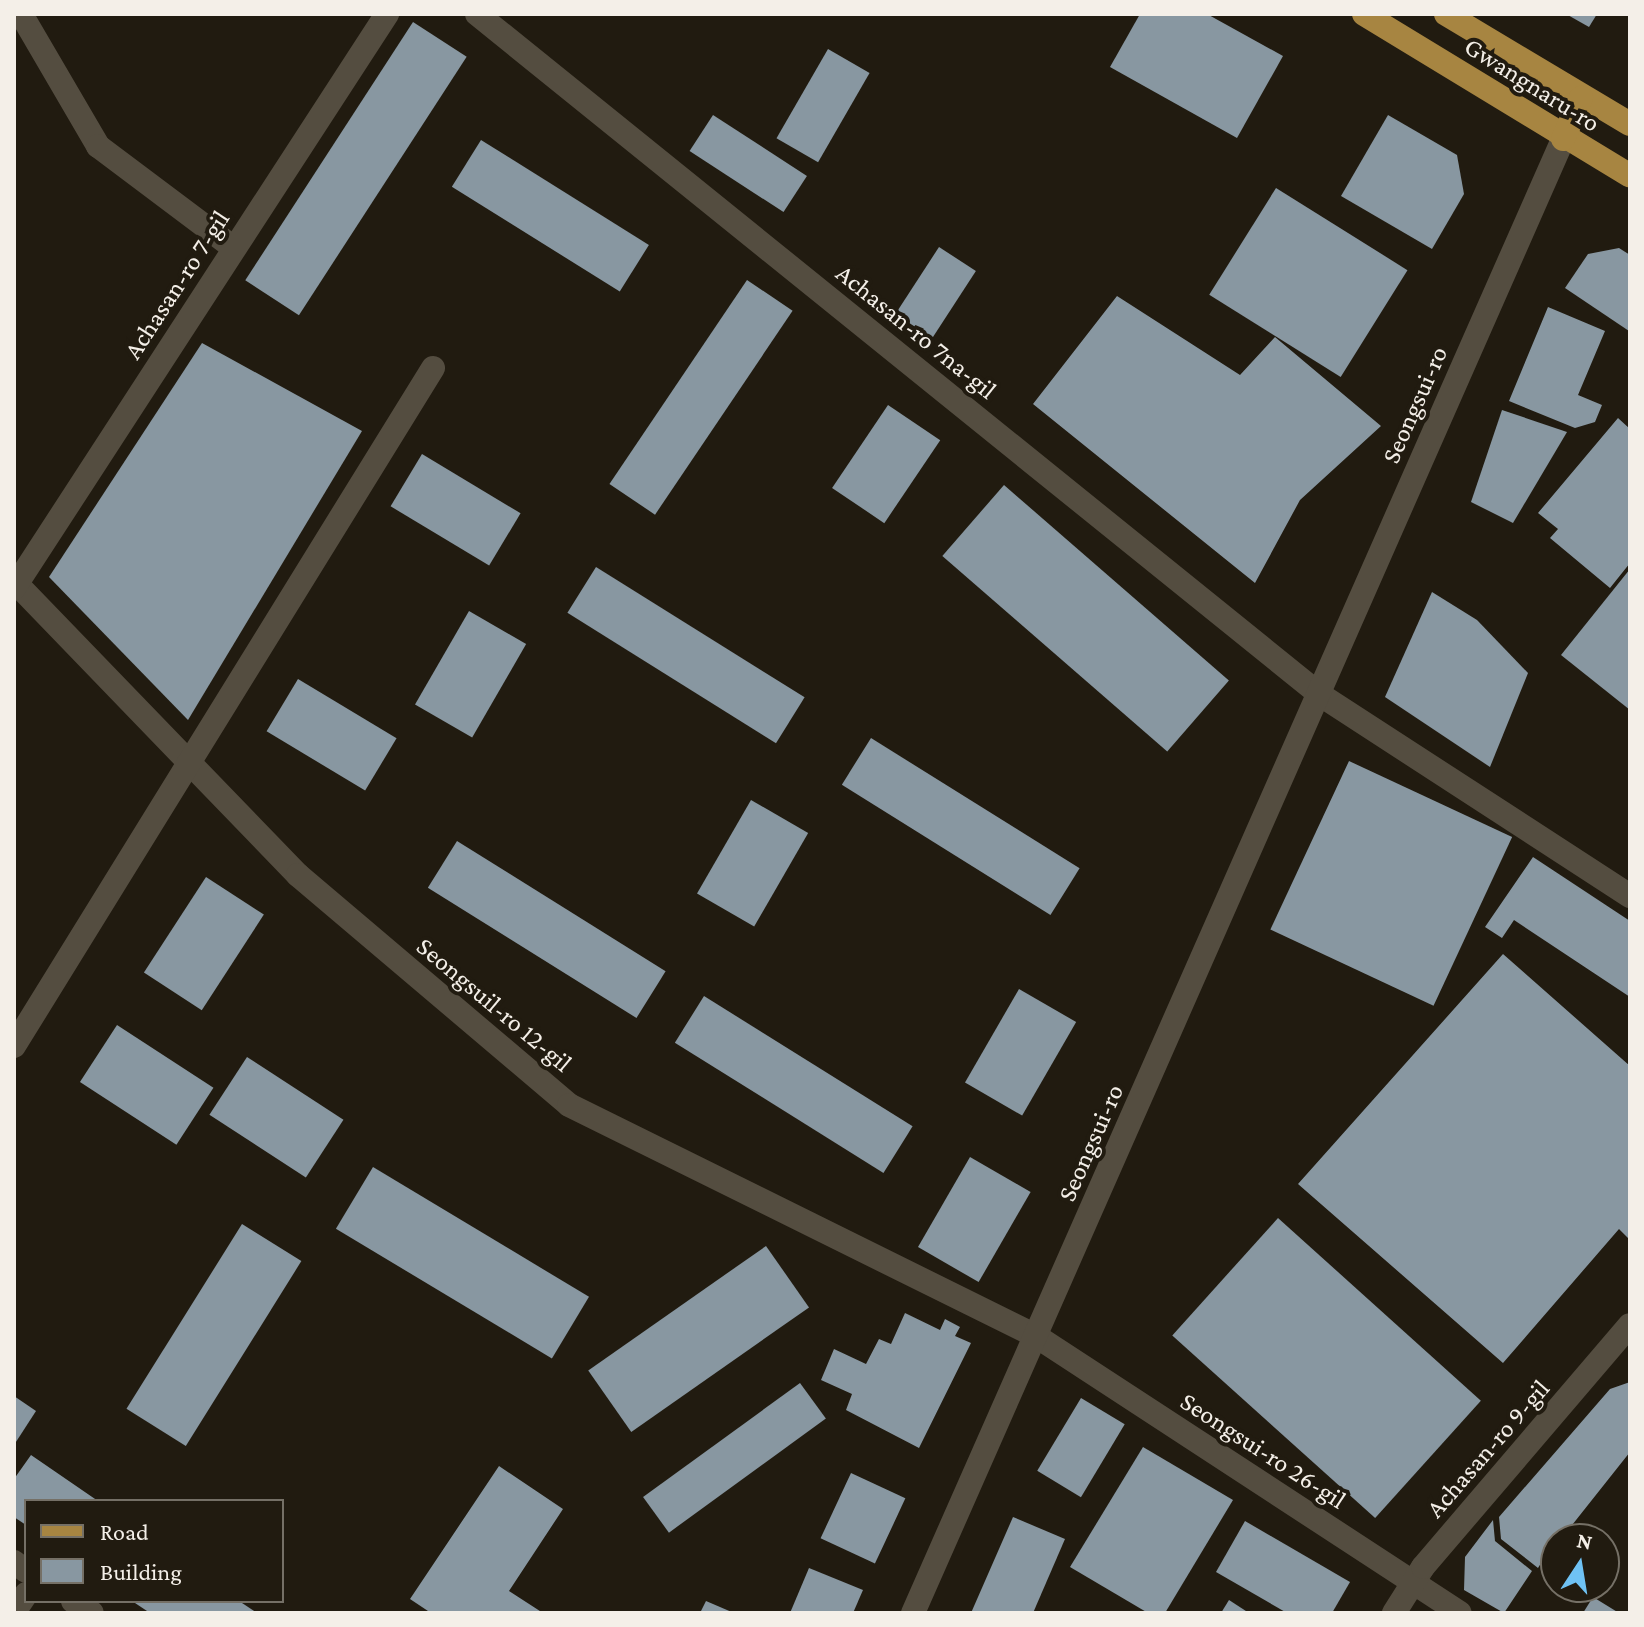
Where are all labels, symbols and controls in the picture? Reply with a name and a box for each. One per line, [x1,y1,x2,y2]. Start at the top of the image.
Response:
street label: Gwangnaru-ro [1459,31,1605,139]
street label: Achasan-ro 7-gil [117,205,237,365]
street label: Achasan-ro 7na-gil [830,258,1002,406]
street label: Seongsui-ro [1375,342,1455,468]
street label: Seongsuil-ro 12-gil [410,931,578,1079]
street label: Seongsui-ro [1051,1080,1131,1206]
street label: Achasan-ro 9-gil [1420,1374,1556,1524]
street label: Seongsui-ro 26-gil [1174,1386,1352,1516]
legend [24,1499,284,1603]
text: Road [100,1518,149,1545]
north arrow [1540,1523,1620,1603]
text: N [1575,1527,1595,1555]
text: Building [100,1558,182,1585]

